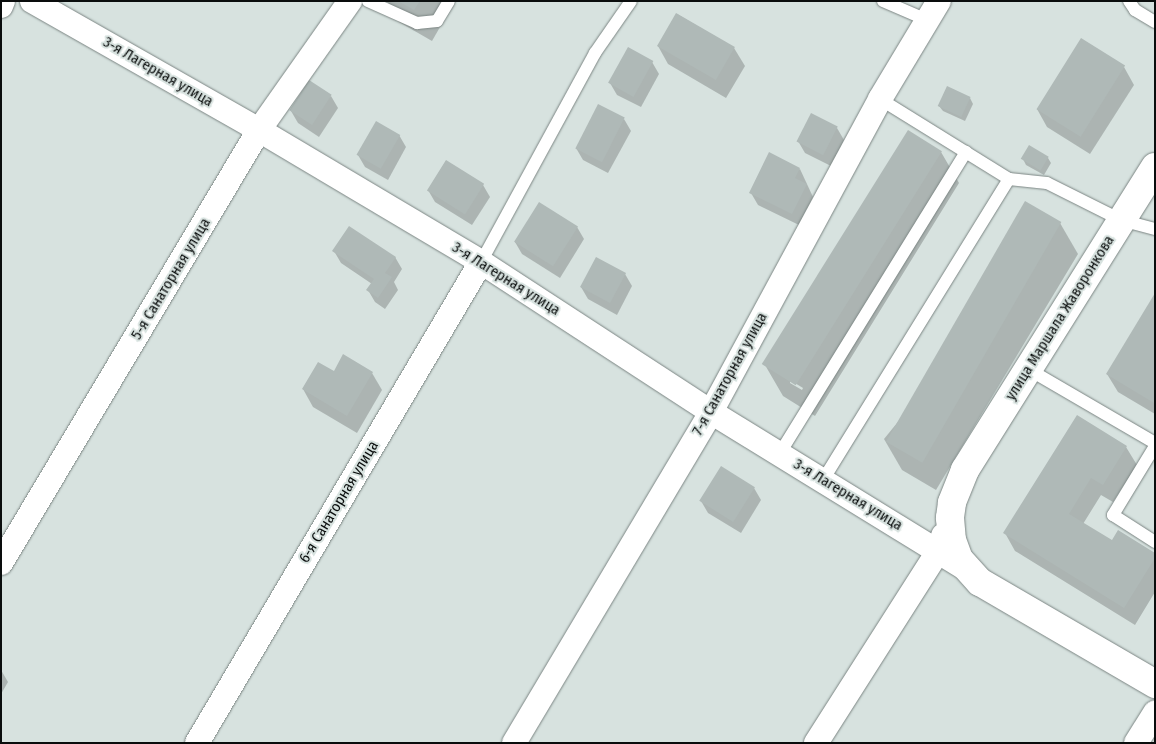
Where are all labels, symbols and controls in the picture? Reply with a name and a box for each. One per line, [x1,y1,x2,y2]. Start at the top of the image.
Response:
street label: 3-я Лагерная улица [100,33,216,111]
street label: 5-я Санаторная улица [128,215,214,343]
street label: улица Маршала Жаворонкова [1002,232,1118,404]
street label: 3-я Лагерная улица [449,239,563,319]
street label: 7-я Санаторная улица [689,309,771,439]
street label: 6-я Санаторная улица [295,438,383,566]
street label: 3-я Лагерная улица [790,455,906,535]

